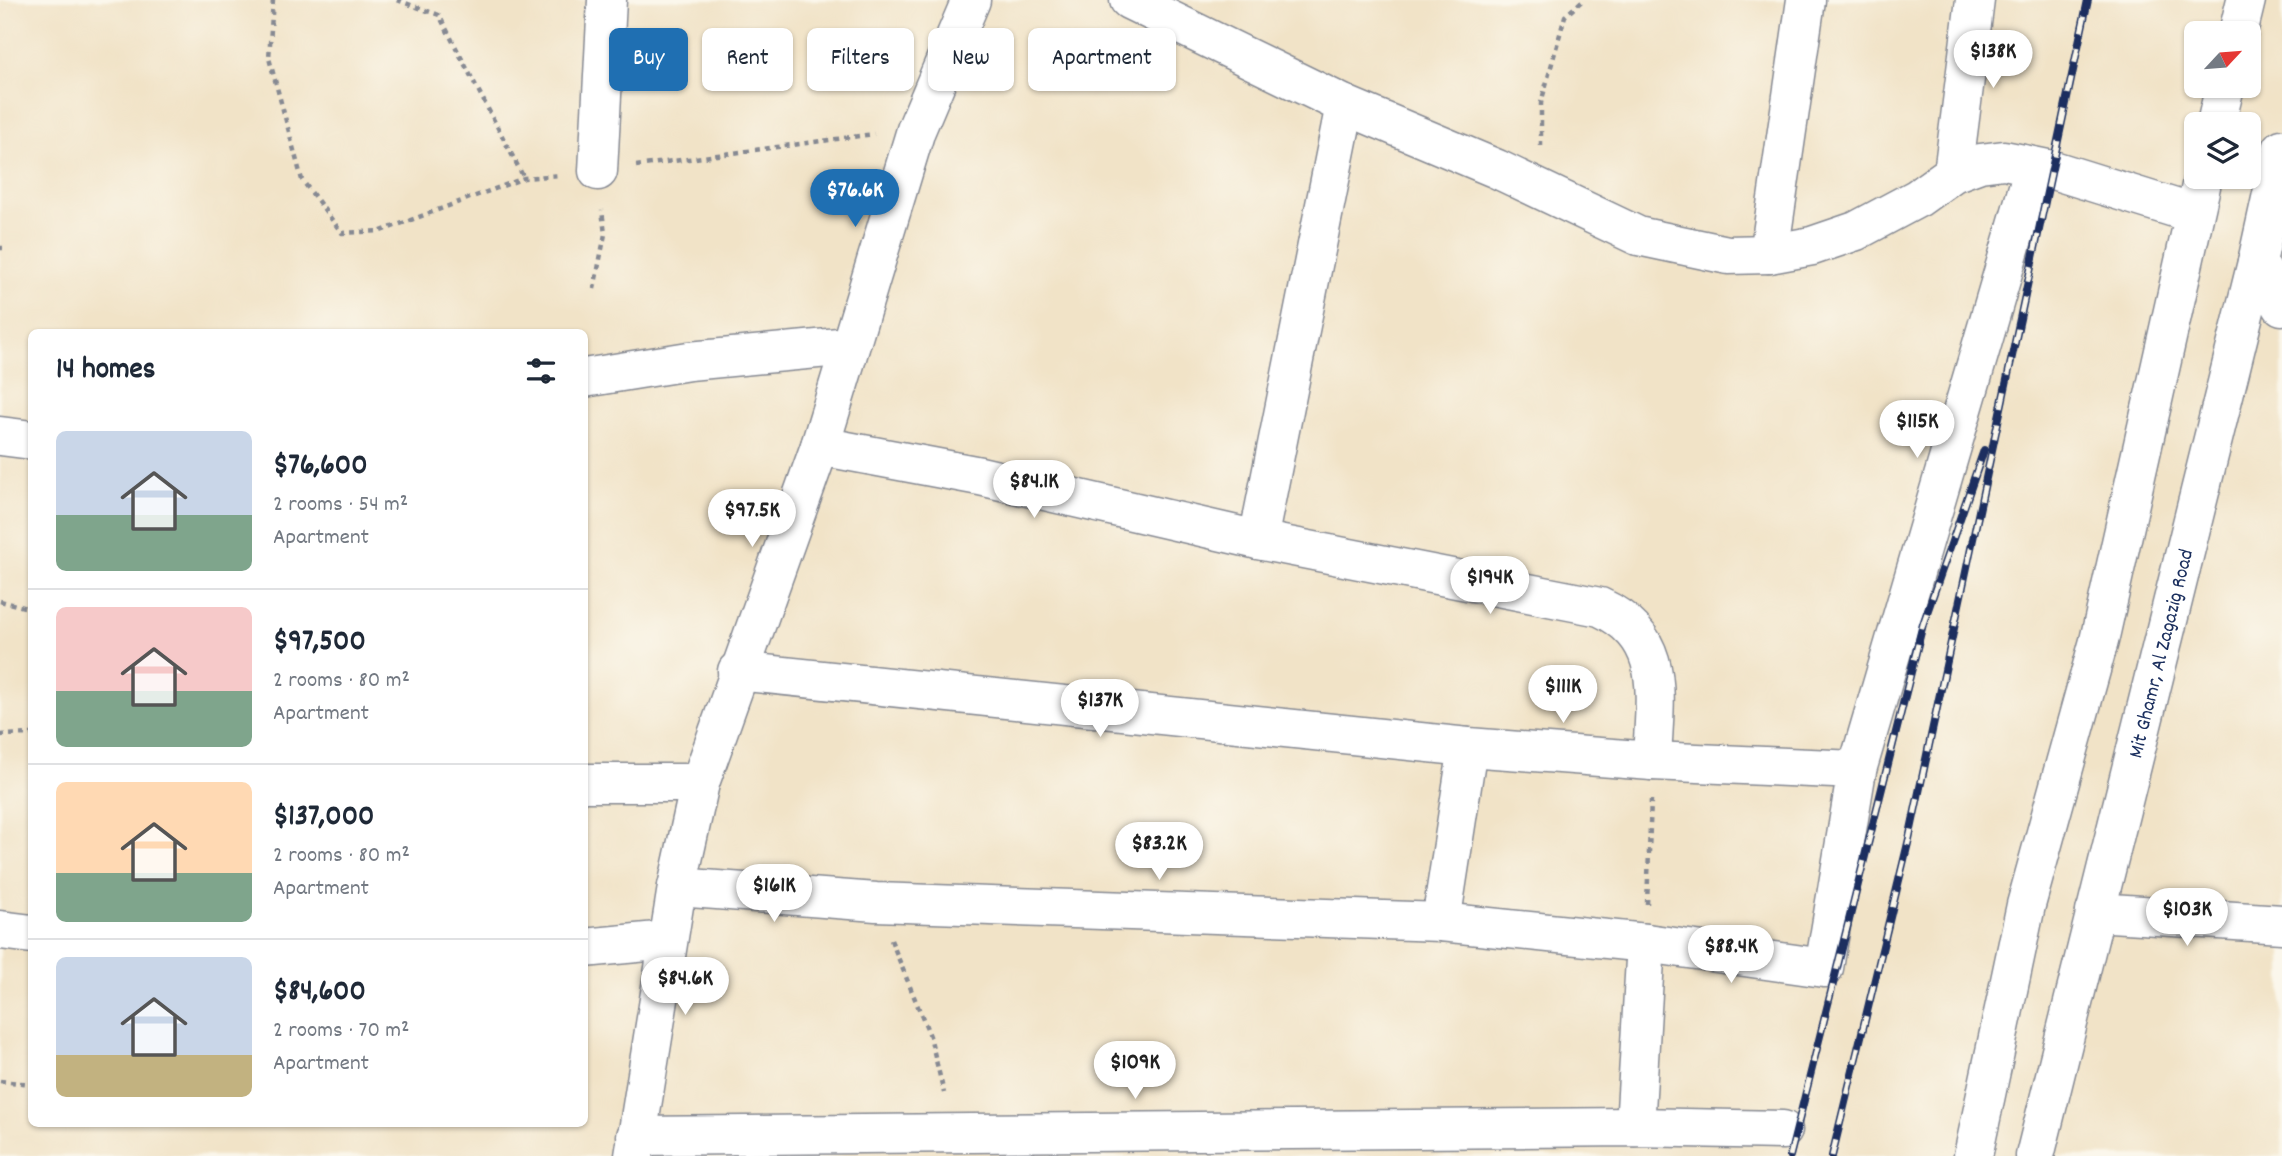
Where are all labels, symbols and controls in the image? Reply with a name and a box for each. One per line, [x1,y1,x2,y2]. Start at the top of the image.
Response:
north arrow [2184,21,2261,98]
map controls [2184,21,2261,189]
chip: Buy [609,28,688,91]
chip: Rent [702,28,793,91]
chip: Filters [807,28,914,91]
chip: New [928,28,1014,91]
chip: Apartment [1028,28,1176,91]
pin: $138K [1944,31,2042,90]
text: $138K [1970,36,2016,69]
button: layers [2184,112,2261,189]
pin: $76.6K [798,170,912,229]
text: $76.6K [826,175,884,208]
text: 14 homes [56,350,155,393]
icon: filters [522,352,560,390]
pin: $115K [1868,400,1966,460]
text: $115K [1895,406,1939,439]
text: $76,600 [273,446,368,489]
icon: home [112,459,196,543]
pin: $84.1K [977,461,1091,520]
text: $84.1K [1009,466,1059,499]
text: 2 rooms · 54 m² [273,489,408,522]
pin: $97.5K [695,490,809,549]
text: $97.5K [724,495,780,528]
text: Apartment [273,522,369,555]
street label: Mit Ghamr, Al Zagazig Road [2122,546,2203,762]
pin: $194K [1441,556,1539,616]
text: $194K [1466,562,1514,595]
text: $97,500 [273,622,366,665]
icon: home [112,635,196,719]
text: 2 rooms · 80 m² [273,665,410,698]
pin: $111K [1514,666,1612,725]
text: $111K [1544,671,1582,704]
pin: $137K [1051,680,1149,739]
text: $137K [1077,685,1123,718]
text: Apartment [273,698,369,731]
text: $137,000 [273,797,374,840]
icon: home [112,810,196,894]
pin: $83.2K [1102,822,1216,882]
text: $83.2K [1131,828,1187,861]
text: 2 rooms · 80 m² [273,840,410,873]
pin: $161K [725,864,823,924]
text: $161K [752,870,796,903]
text: Apartment [273,873,369,906]
pin: $103K [2138,888,2236,948]
text: $103K [2162,894,2212,927]
pin: $88.4K [1674,926,1788,985]
text: $88.4K [1704,931,1758,964]
pin: $84.6K [628,958,742,1017]
text: $84.6K [657,963,713,996]
text: $84,600 [273,972,366,1015]
icon: home [112,985,196,1069]
text: 2 rooms · 70 m² [273,1015,409,1048]
pin: $109K [1086,1042,1184,1101]
text: $109K [1110,1047,1160,1080]
text: Apartment [273,1048,369,1081]

